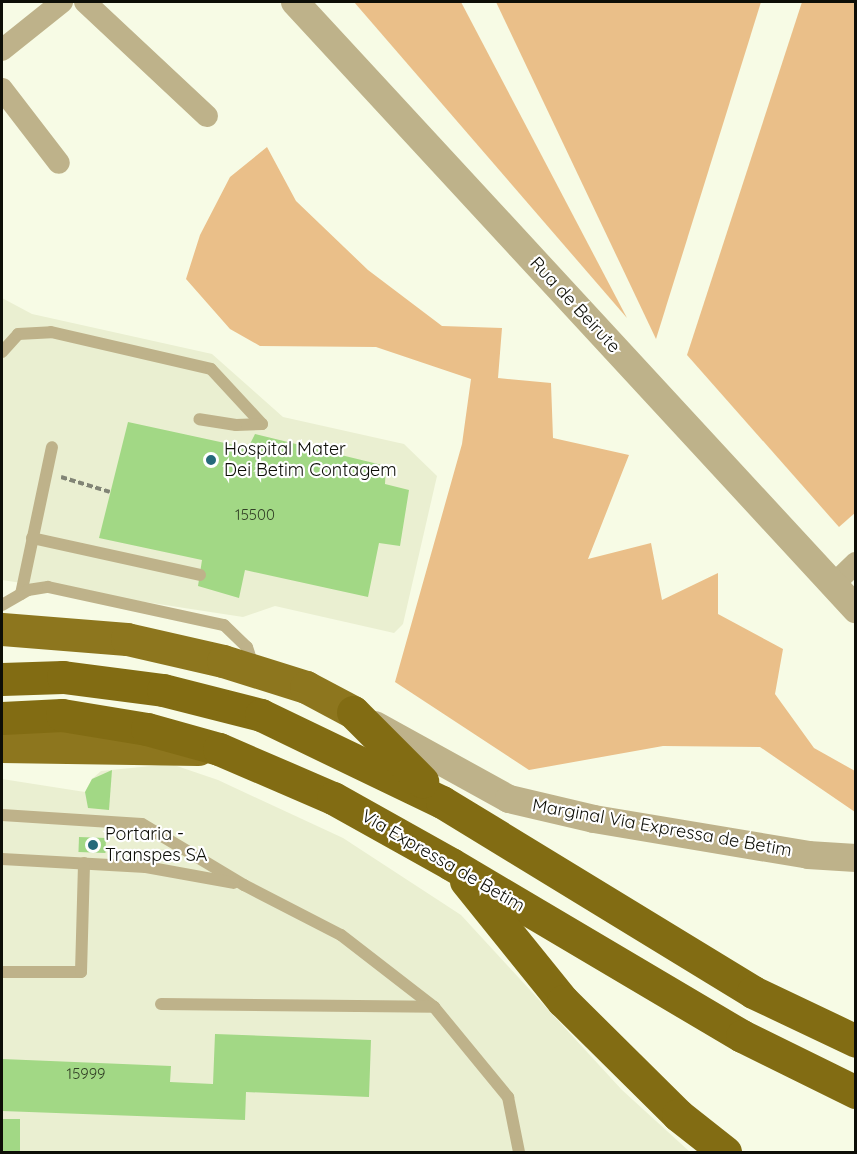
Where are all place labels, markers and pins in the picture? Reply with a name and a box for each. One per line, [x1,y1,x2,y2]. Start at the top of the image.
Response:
place label: Hospital Mater Dei Betim Contagem [224,439,397,482]
marker: Hospital Mater Dei Betim Contagem [202,451,220,469]
place label: Portaria - Transpes SA [105,824,207,866]
marker: Portaria - Transpes SA [86,838,100,852]

